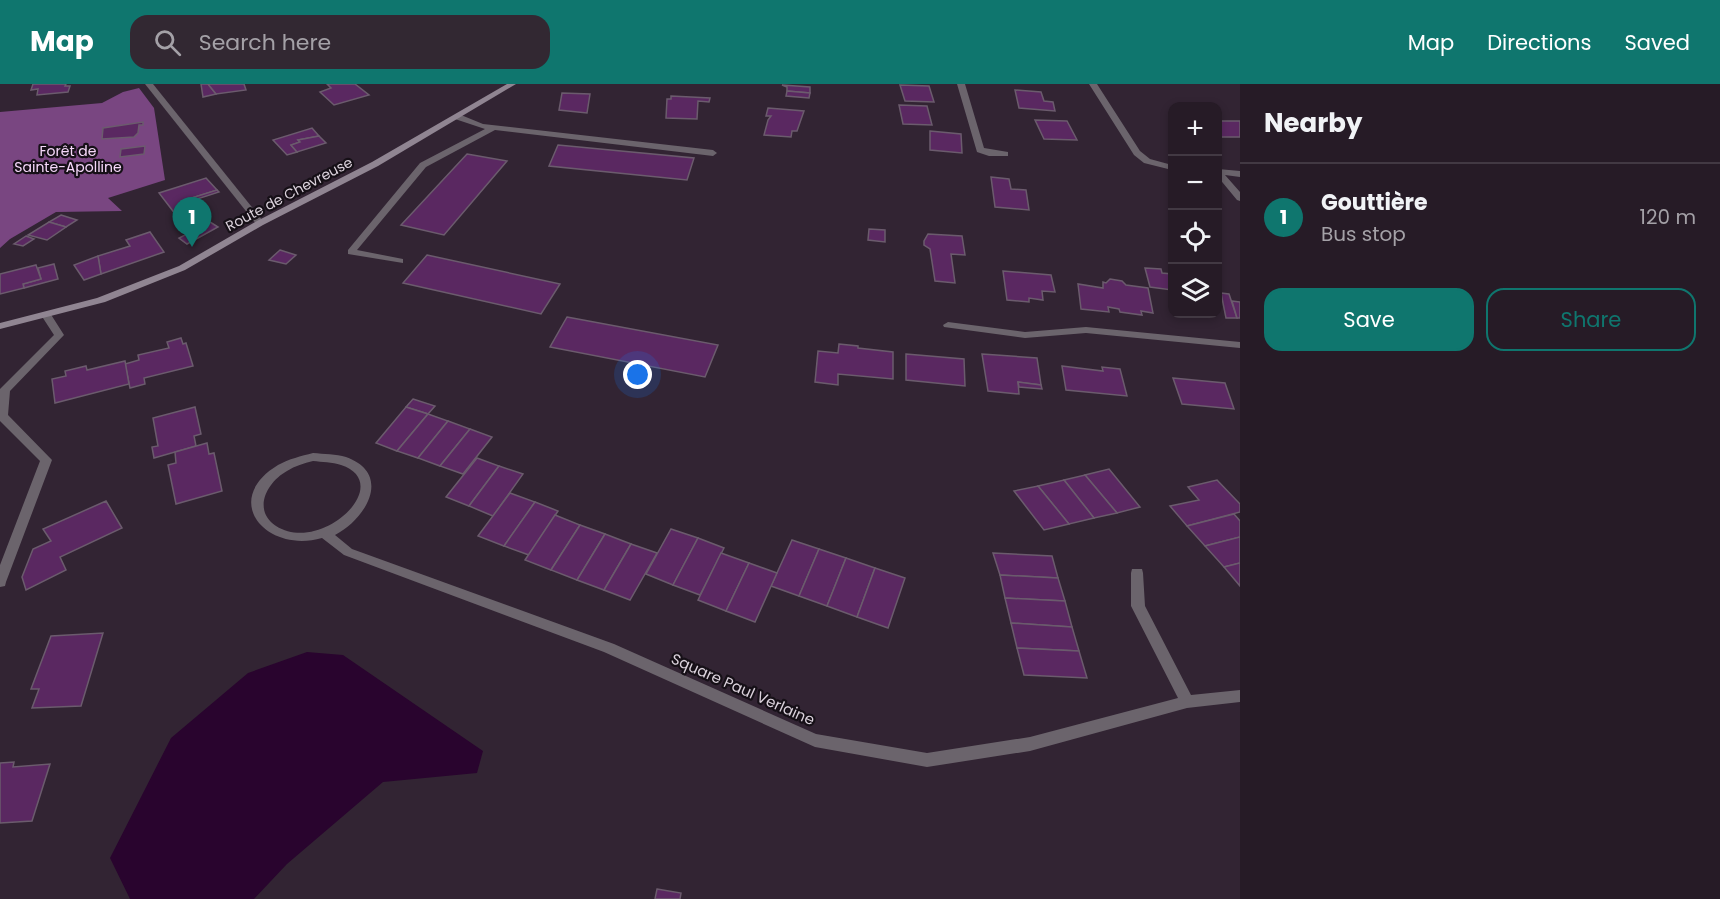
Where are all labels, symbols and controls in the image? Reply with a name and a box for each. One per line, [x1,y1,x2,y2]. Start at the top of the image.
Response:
search box [130,15,550,69]
text: Map [30,22,94,61]
icon: search [151,26,184,59]
text: Search here [199,27,331,58]
text: Map [1408,28,1454,57]
text: Directions [1487,28,1591,57]
text: Saved [1624,28,1690,57]
map controls [1168,102,1222,318]
button: + [1168,102,1222,156]
text: Nearby [1264,105,1362,141]
park label: Forêt de Sainte-Apolline [14,141,122,177]
street label: Route de Chevreuse [222,152,356,236]
button: − [1168,156,1222,210]
text: Gouttière [1321,187,1427,218]
pin: 1 [172,198,212,247]
text: 1 [1280,203,1287,231]
text: 120 m [1640,203,1696,231]
button: locate [1168,210,1222,264]
text: Bus stop [1321,220,1406,248]
button: layers [1168,264,1222,318]
button: Save [1264,288,1474,351]
button: Share [1486,288,1696,351]
your location [623,360,652,389]
street label: Square Paul Verlaine [668,648,818,730]

